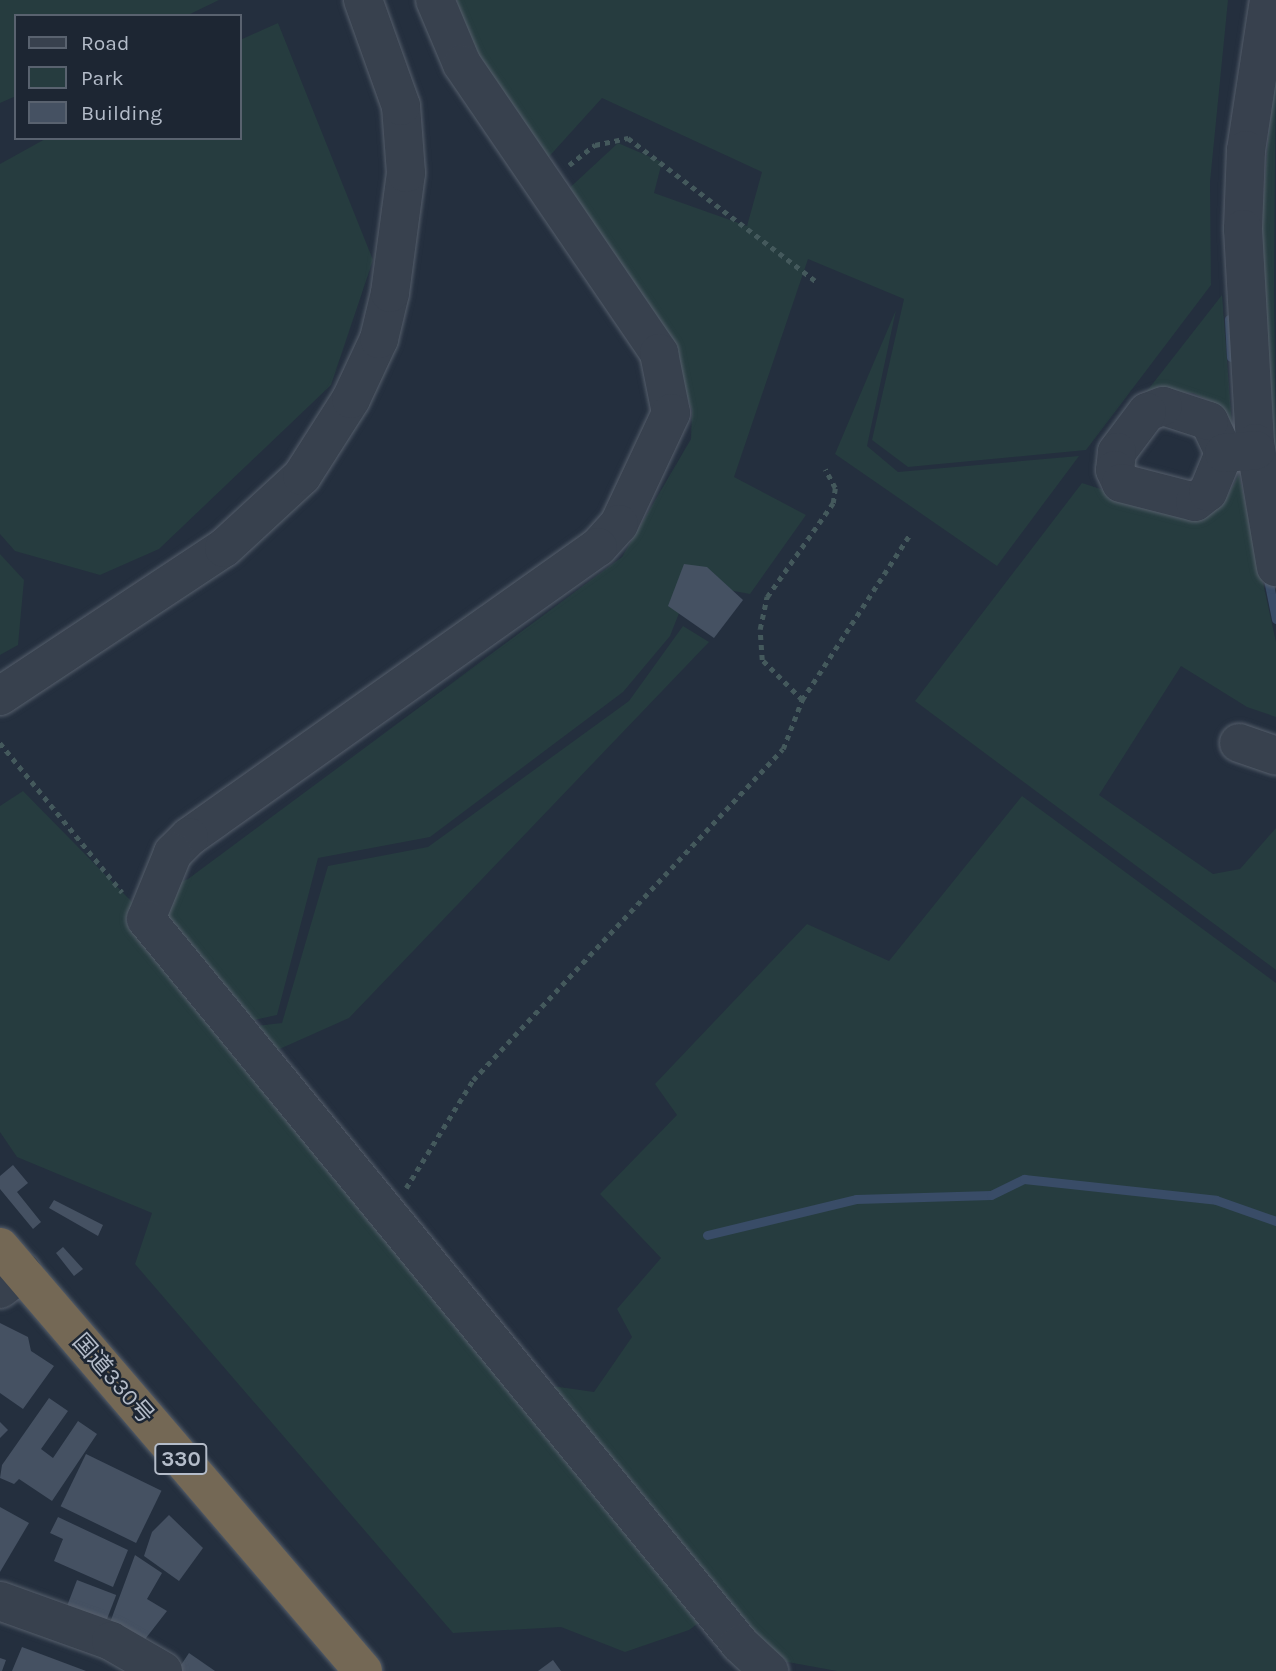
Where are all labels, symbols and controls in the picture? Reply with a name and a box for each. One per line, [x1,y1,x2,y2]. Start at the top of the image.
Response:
legend [14,14,242,140]
text: Road [81,31,129,55]
text: Park [81,66,124,90]
text: Building [81,101,162,125]
street label: 国道330号 [67,1329,159,1429]
road number: 330 [153,1442,209,1476]

